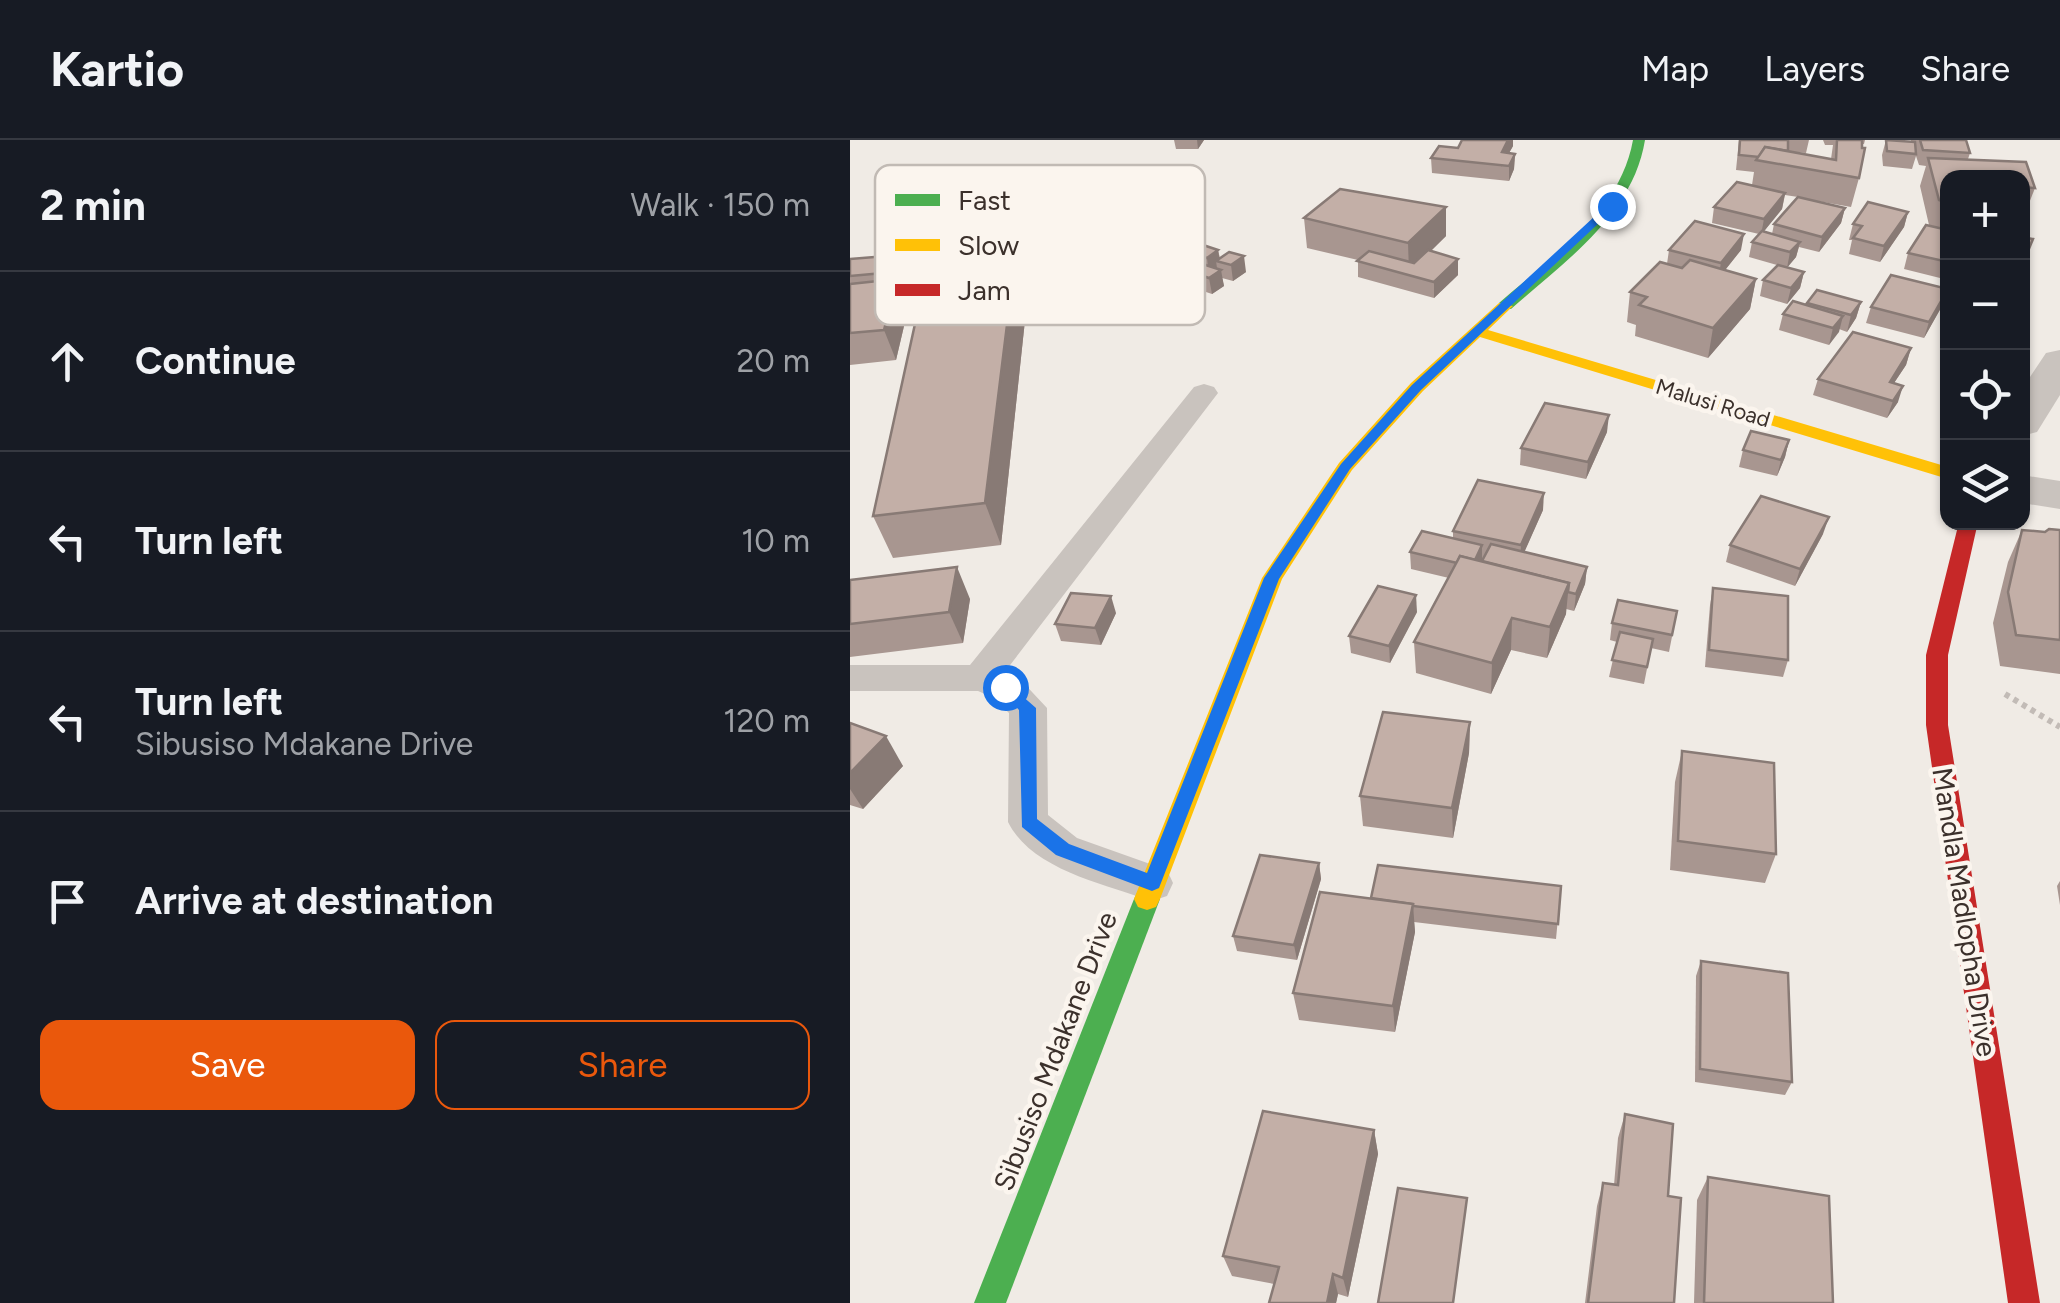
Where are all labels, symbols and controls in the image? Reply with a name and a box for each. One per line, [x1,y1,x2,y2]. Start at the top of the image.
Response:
text: Kartio [50,40,184,98]
text: Map [1641,48,1709,90]
text: Layers [1764,48,1865,90]
text: Share [1920,48,2010,90]
legend [875,165,1205,325]
map controls [1940,170,2030,530]
button: + [1940,170,2030,260]
text: 2 min [40,180,146,231]
text: Fast [958,183,1011,217]
route end [1590,184,1636,230]
text: Walk · 150 m [631,186,810,224]
text: Slow [958,228,1019,262]
button: − [1940,260,2030,350]
text: Jam [958,273,1011,307]
icon: ahead [40,334,95,389]
text: Continue [135,338,296,384]
text: 20 m [736,342,810,380]
button: locate [1940,350,2030,440]
street label: Malusi Road [1652,373,1774,433]
button: layers [1940,440,2030,530]
icon: left [40,514,95,569]
text: Turn left [135,518,283,564]
text: 10 m [741,522,810,560]
route start [983,665,1029,711]
text: Turn left [135,679,283,725]
icon: left [40,694,95,749]
text: 120 m [723,702,810,740]
text: Sibusiso Mdakane Drive [135,725,473,763]
street label: Mandla Madlopha Drive [1925,765,2005,1059]
icon: arrive [40,874,95,929]
text: Arrive at destination [135,878,493,924]
street label: Sibusiso Mdakane Drive [986,907,1124,1195]
button: Save [40,1020,415,1110]
button: Share [435,1020,810,1110]

